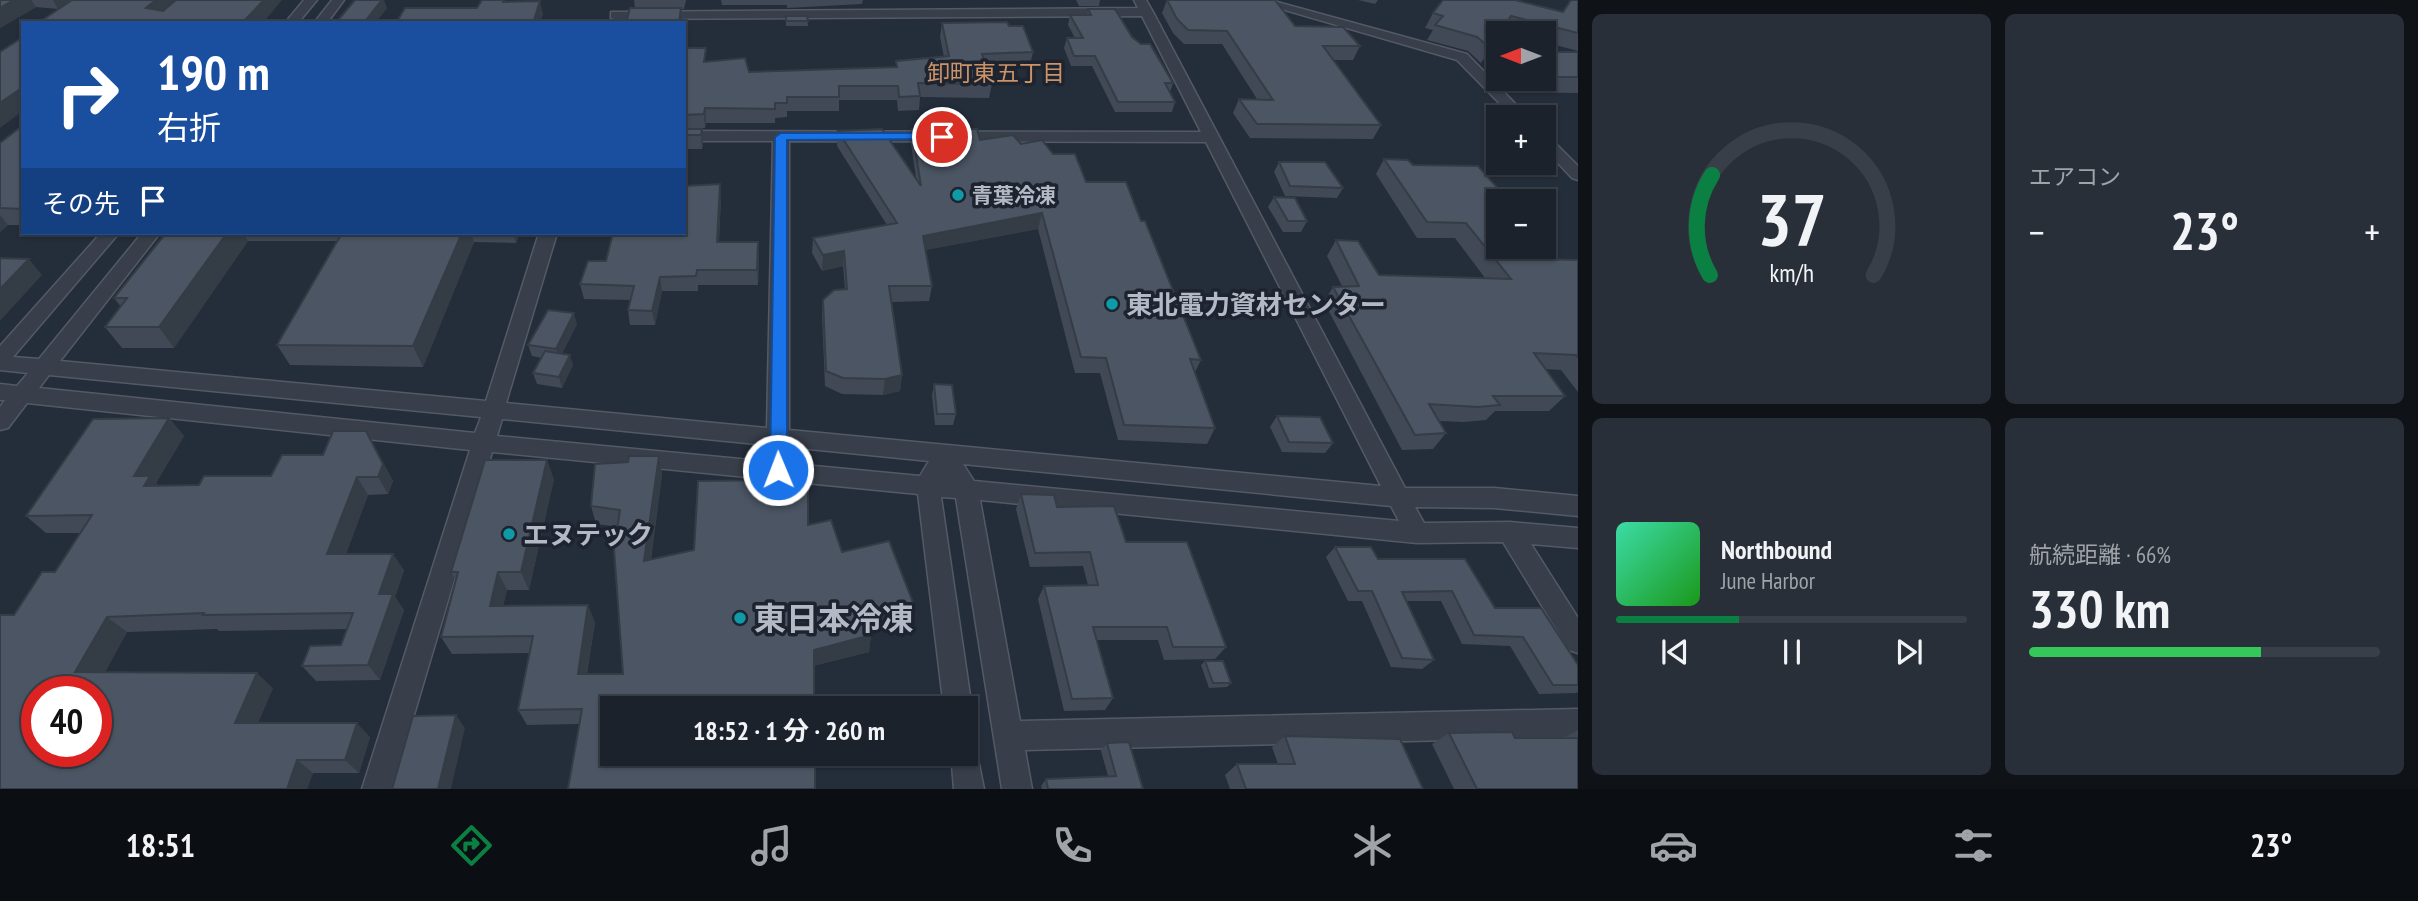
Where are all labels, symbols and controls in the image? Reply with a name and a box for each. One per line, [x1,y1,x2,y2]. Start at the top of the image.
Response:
north arrow [1486,21,1556,91]
map controls [1486,21,1556,259]
text: 190 m [157,40,270,104]
icon: right [42,49,133,140]
district label: 卸町東五丁目 [927,58,1065,87]
button: + [1486,105,1556,175]
text: 右折 [157,106,221,148]
pin [912,107,972,167]
icon: arrive [923,118,961,156]
text: エアコン [2029,162,2121,191]
text: 37 [1757,171,1826,265]
icon: arrive [134,182,172,220]
place label: 青葉冷凍 [972,182,1056,209]
text: その先 [42,187,120,220]
marker: 青葉冷凍 [950,187,966,203]
button: − [1486,189,1556,259]
text: 23° [2170,197,2239,264]
text: − [2029,207,2045,256]
text: + [2364,207,2380,256]
text: km/h [1769,257,1814,289]
place label: 東北電力資材センター [1126,288,1386,321]
marker: 東北電力資材センター [1104,296,1120,312]
position arrow [741,433,815,507]
place label: エヌテック [523,518,653,551]
marker: エヌテック [501,526,517,542]
text: Northbound [1721,533,1832,566]
text: 航続距離 · 66% [2029,540,2171,569]
text: June Harbor [1721,566,1815,595]
text: 330 km [2029,575,2170,642]
place label: 東日本冷凍 [754,597,914,639]
marker: 東日本冷凍 [732,610,748,626]
icon: previous [1656,633,1694,671]
icon: pause [1773,633,1811,671]
icon: next [1890,633,1928,671]
speed limit sign: 40 [21,676,112,767]
text: 18:52 · 1 分 · 260 m [693,714,885,747]
icon: directions [447,821,496,870]
icon: music [747,821,796,870]
icon: phone [1048,821,1097,870]
icon: climate [1348,821,1397,870]
icon: car [1649,821,1698,870]
icon: filters [1949,821,1998,870]
text: 18:51 [126,824,195,866]
text: 23° [2250,824,2292,866]

